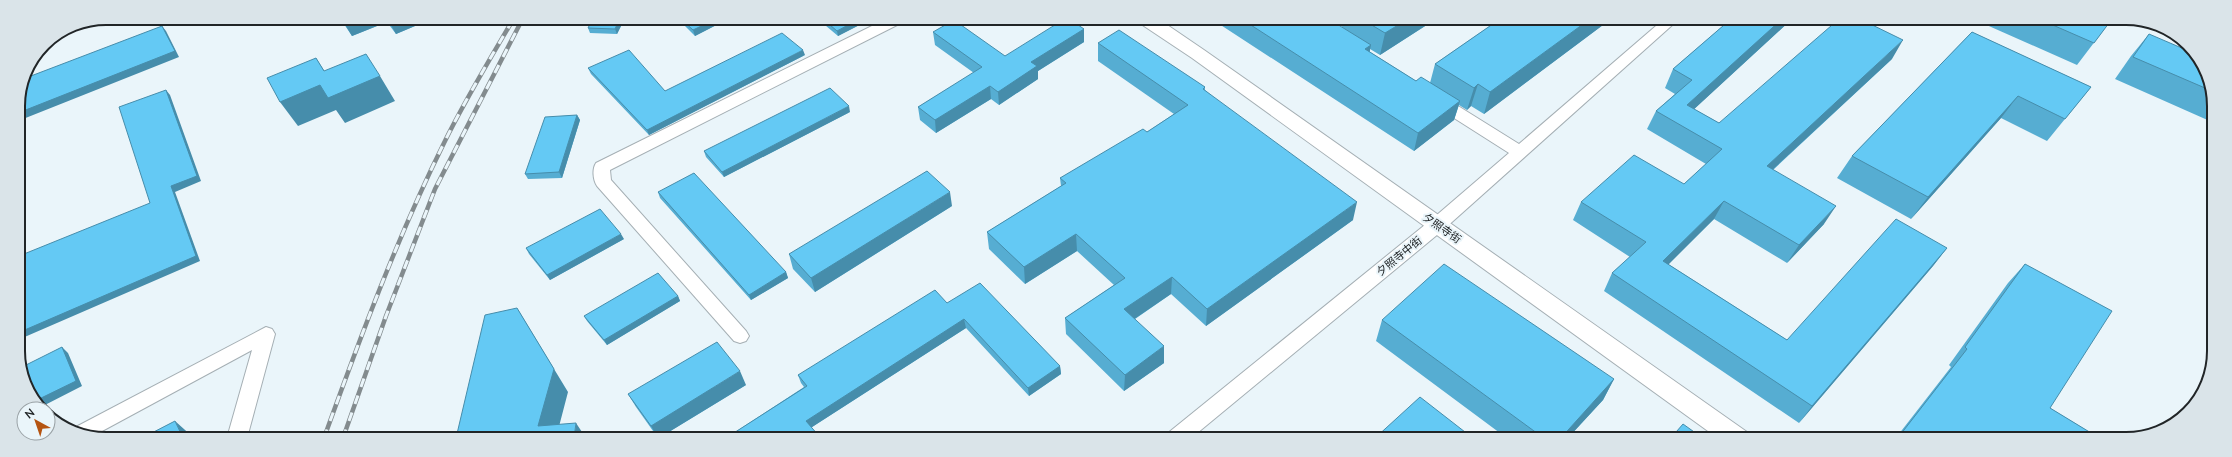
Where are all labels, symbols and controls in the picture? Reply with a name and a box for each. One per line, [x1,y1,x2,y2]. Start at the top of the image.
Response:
street label: 夕照寺街 [1421,210,1464,246]
street label: 夕照寺中街 [1373,233,1424,278]
north arrow [16,401,56,441]
text: N [22,405,37,421]

